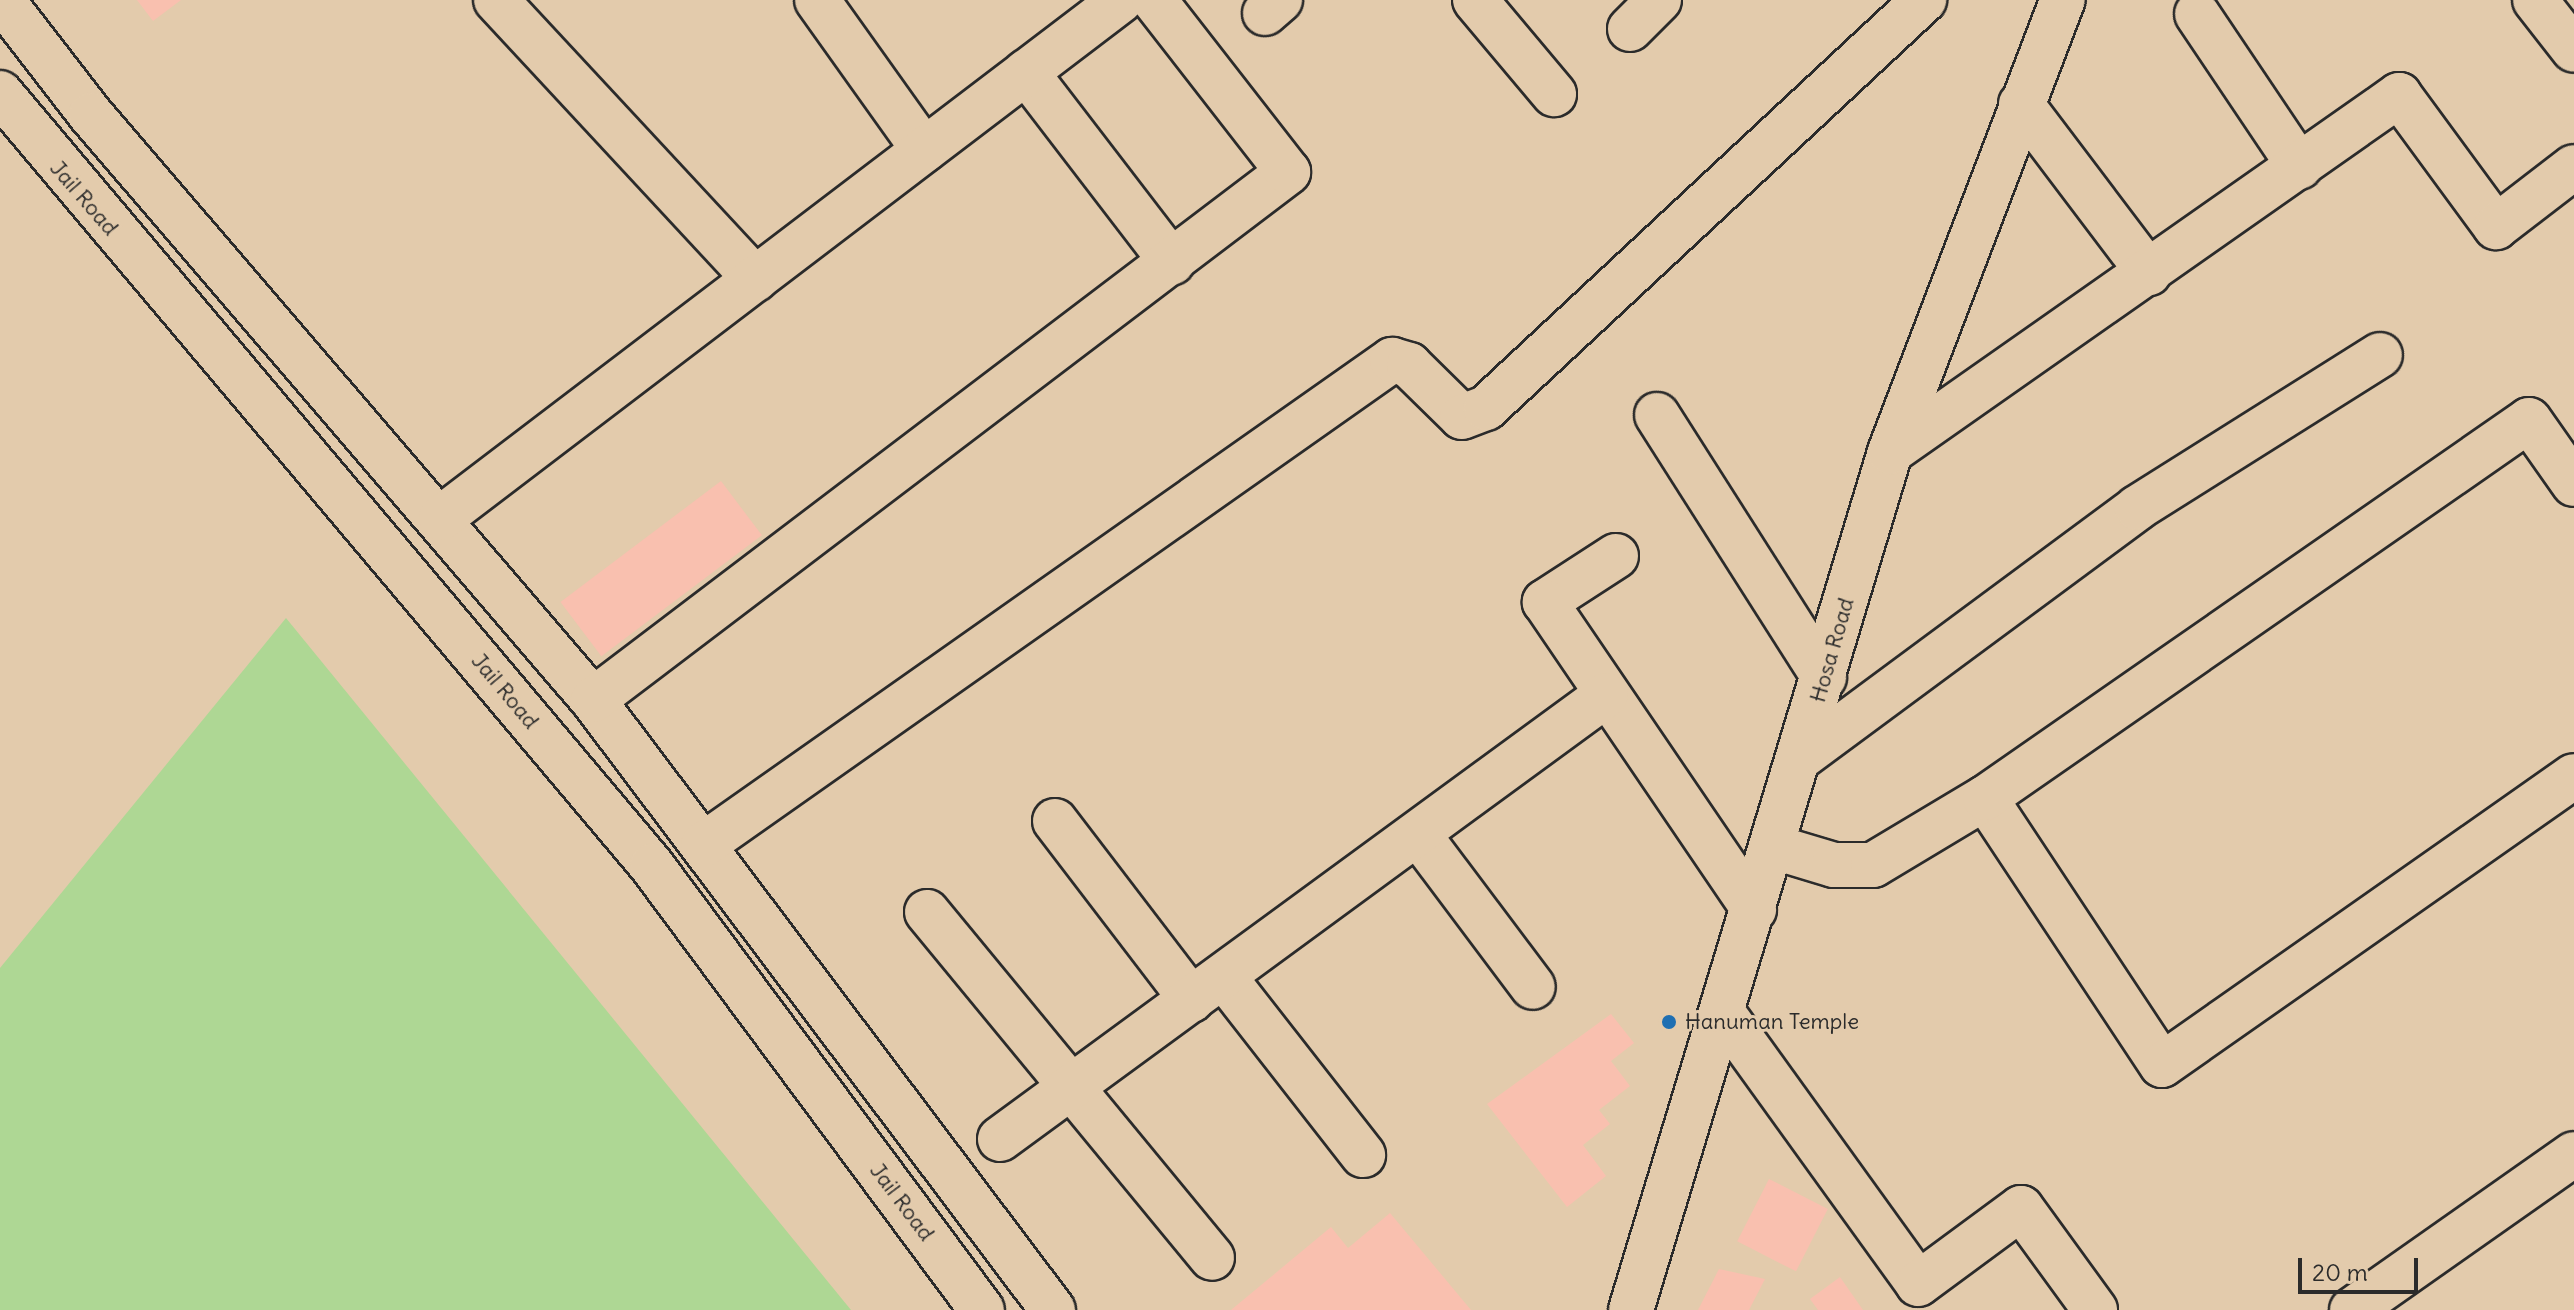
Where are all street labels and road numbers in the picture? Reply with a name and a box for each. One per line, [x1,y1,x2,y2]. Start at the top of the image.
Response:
street label: Jail Road [44,155,124,241]
street label: Hosa Road [1804,595,1860,705]
street label: Jail Road [466,648,544,734]
street label: Jail Road [864,1158,940,1246]

